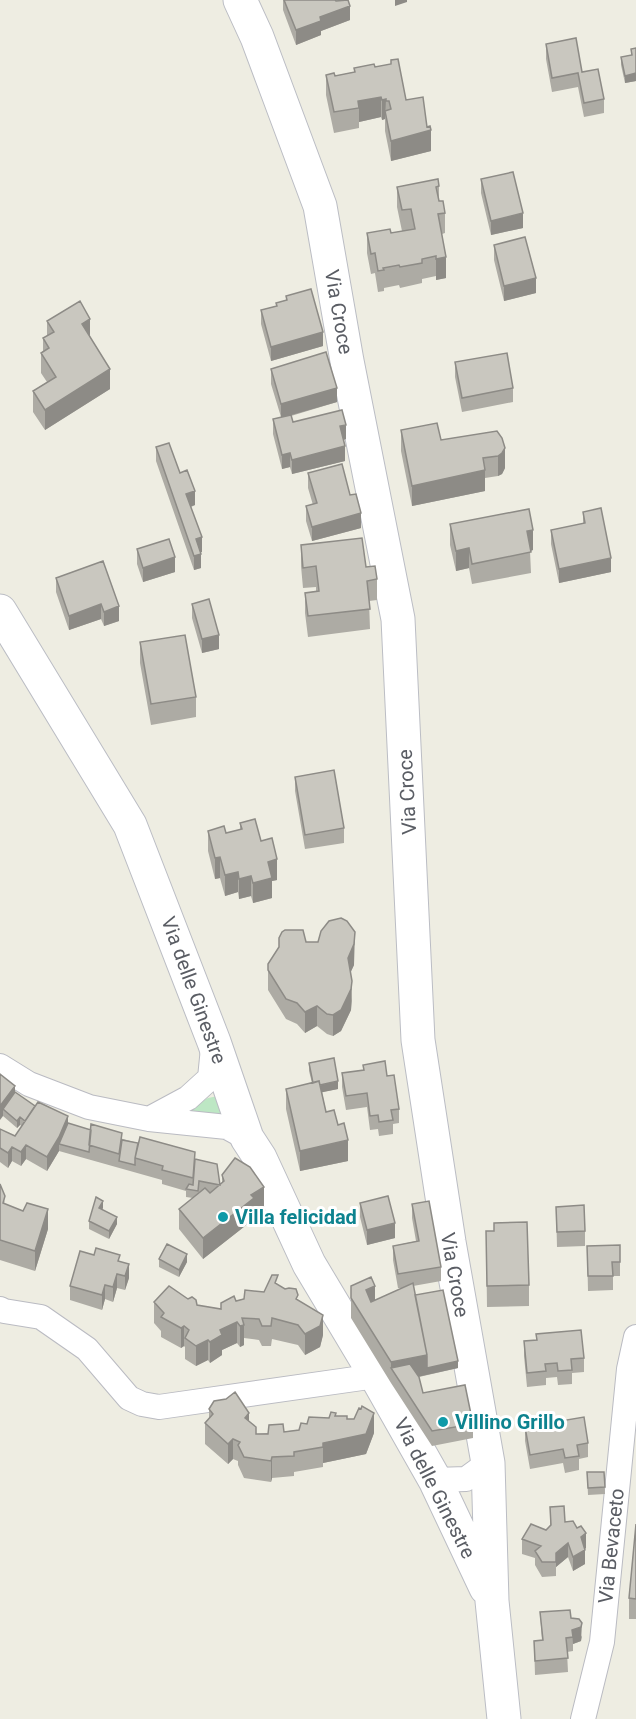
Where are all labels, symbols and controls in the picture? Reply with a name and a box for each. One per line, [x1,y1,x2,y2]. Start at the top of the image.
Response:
street label: Via Croce [320,268,358,356]
street label: Via Croce [393,749,421,835]
street label: Via delle Ginestre [156,913,232,1067]
place label: Villa felicidad [235,1205,357,1229]
marker: Villa felicidad [216,1210,230,1224]
street label: Via Croce [436,1231,474,1319]
place label: Villino Grillo [455,1410,565,1434]
street label: Via delle Ginestre [389,1414,481,1562]
marker: Villino Grillo [436,1415,450,1429]
street label: Via Bevaceto [593,1487,629,1605]

